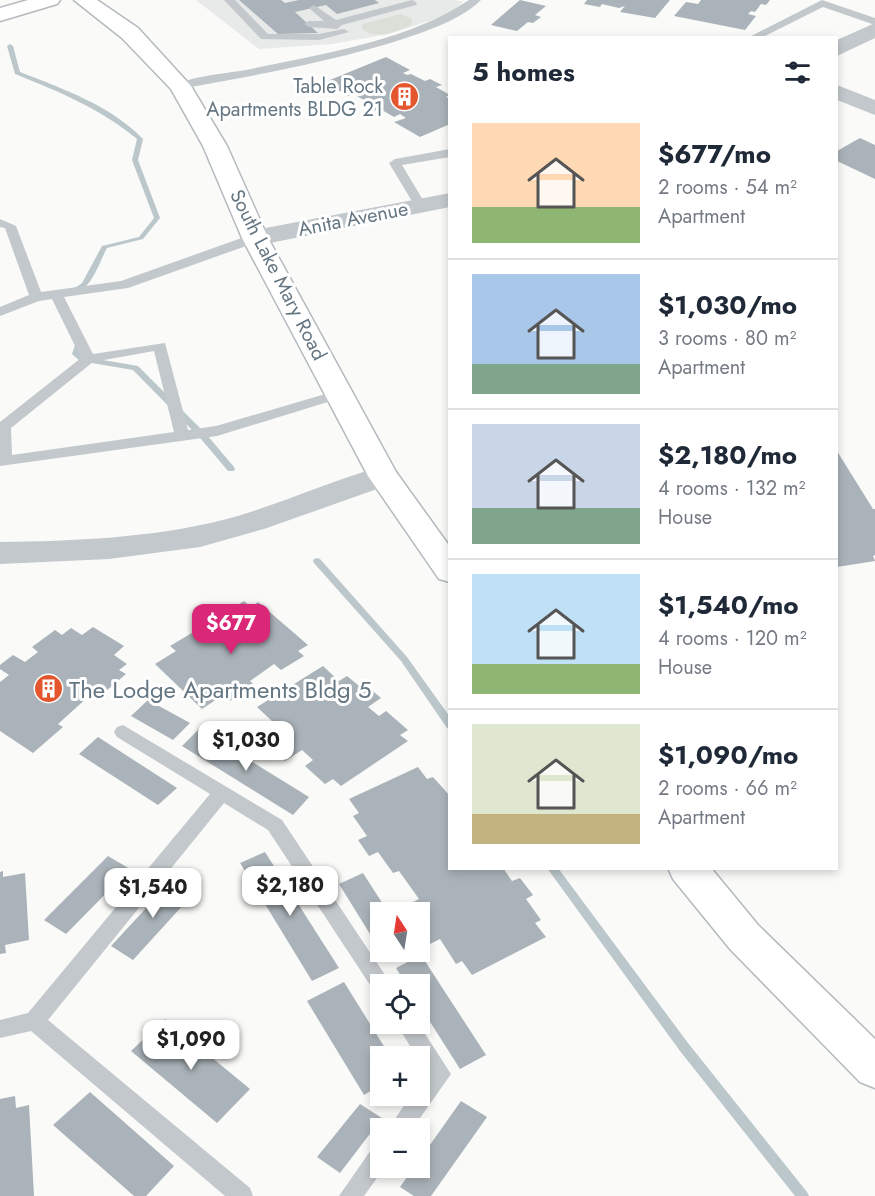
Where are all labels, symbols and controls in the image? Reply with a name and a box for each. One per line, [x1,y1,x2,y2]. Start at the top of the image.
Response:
text: 5 homes [472,53,575,91]
icon: filters [781,56,814,89]
place label: Table Rock Apartments BLDG 21 [206,72,383,124]
building icon: Table Rock Apartments BLDG 21 [388,81,420,113]
text: $677/mo [658,135,771,173]
icon: home [520,147,592,219]
text: 2 rooms · 54 m² [658,173,797,202]
street label: South Lake Mary Road [222,185,334,365]
street label: Anita Avenue [295,194,411,244]
text: Apartment [658,202,745,231]
text: $1,030/mo [658,286,797,324]
icon: home [520,298,592,370]
text: 3 rooms · 80 m² [658,324,796,353]
text: Apartment [658,353,745,382]
text: $2,180/mo [658,436,797,474]
icon: home [520,448,592,520]
text: 4 rooms · 132 m² [658,474,806,503]
text: House [658,503,712,532]
text: $1,540/mo [658,586,799,624]
icon: home [520,598,592,670]
pin: $677 [195,604,267,655]
text: $677 [206,609,256,638]
text: 4 rooms · 120 m² [658,624,807,653]
text: House [658,653,712,682]
place label: The Lodge Apartments Bldg 5 [69,672,372,707]
building icon: The Lodge Apartments Bldg 5 [32,673,64,705]
pin: $1,030 [197,721,295,772]
text: $1,030 [212,726,280,755]
text: $1,090/mo [658,736,798,774]
icon: home [520,748,592,820]
text: 2 rooms · 66 m² [658,774,797,803]
text: Apartment [658,803,745,832]
pin: $2,180 [241,866,339,917]
pin: $1,540 [104,868,202,919]
text: $2,180 [256,871,324,900]
text: $1,540 [118,873,188,902]
north arrow [370,902,430,962]
map controls [370,902,430,1178]
button: locate [370,974,430,1034]
pin: $1,090 [142,1020,240,1071]
text: $1,090 [157,1025,225,1054]
button: + [370,1046,430,1106]
button: − [370,1118,430,1178]

